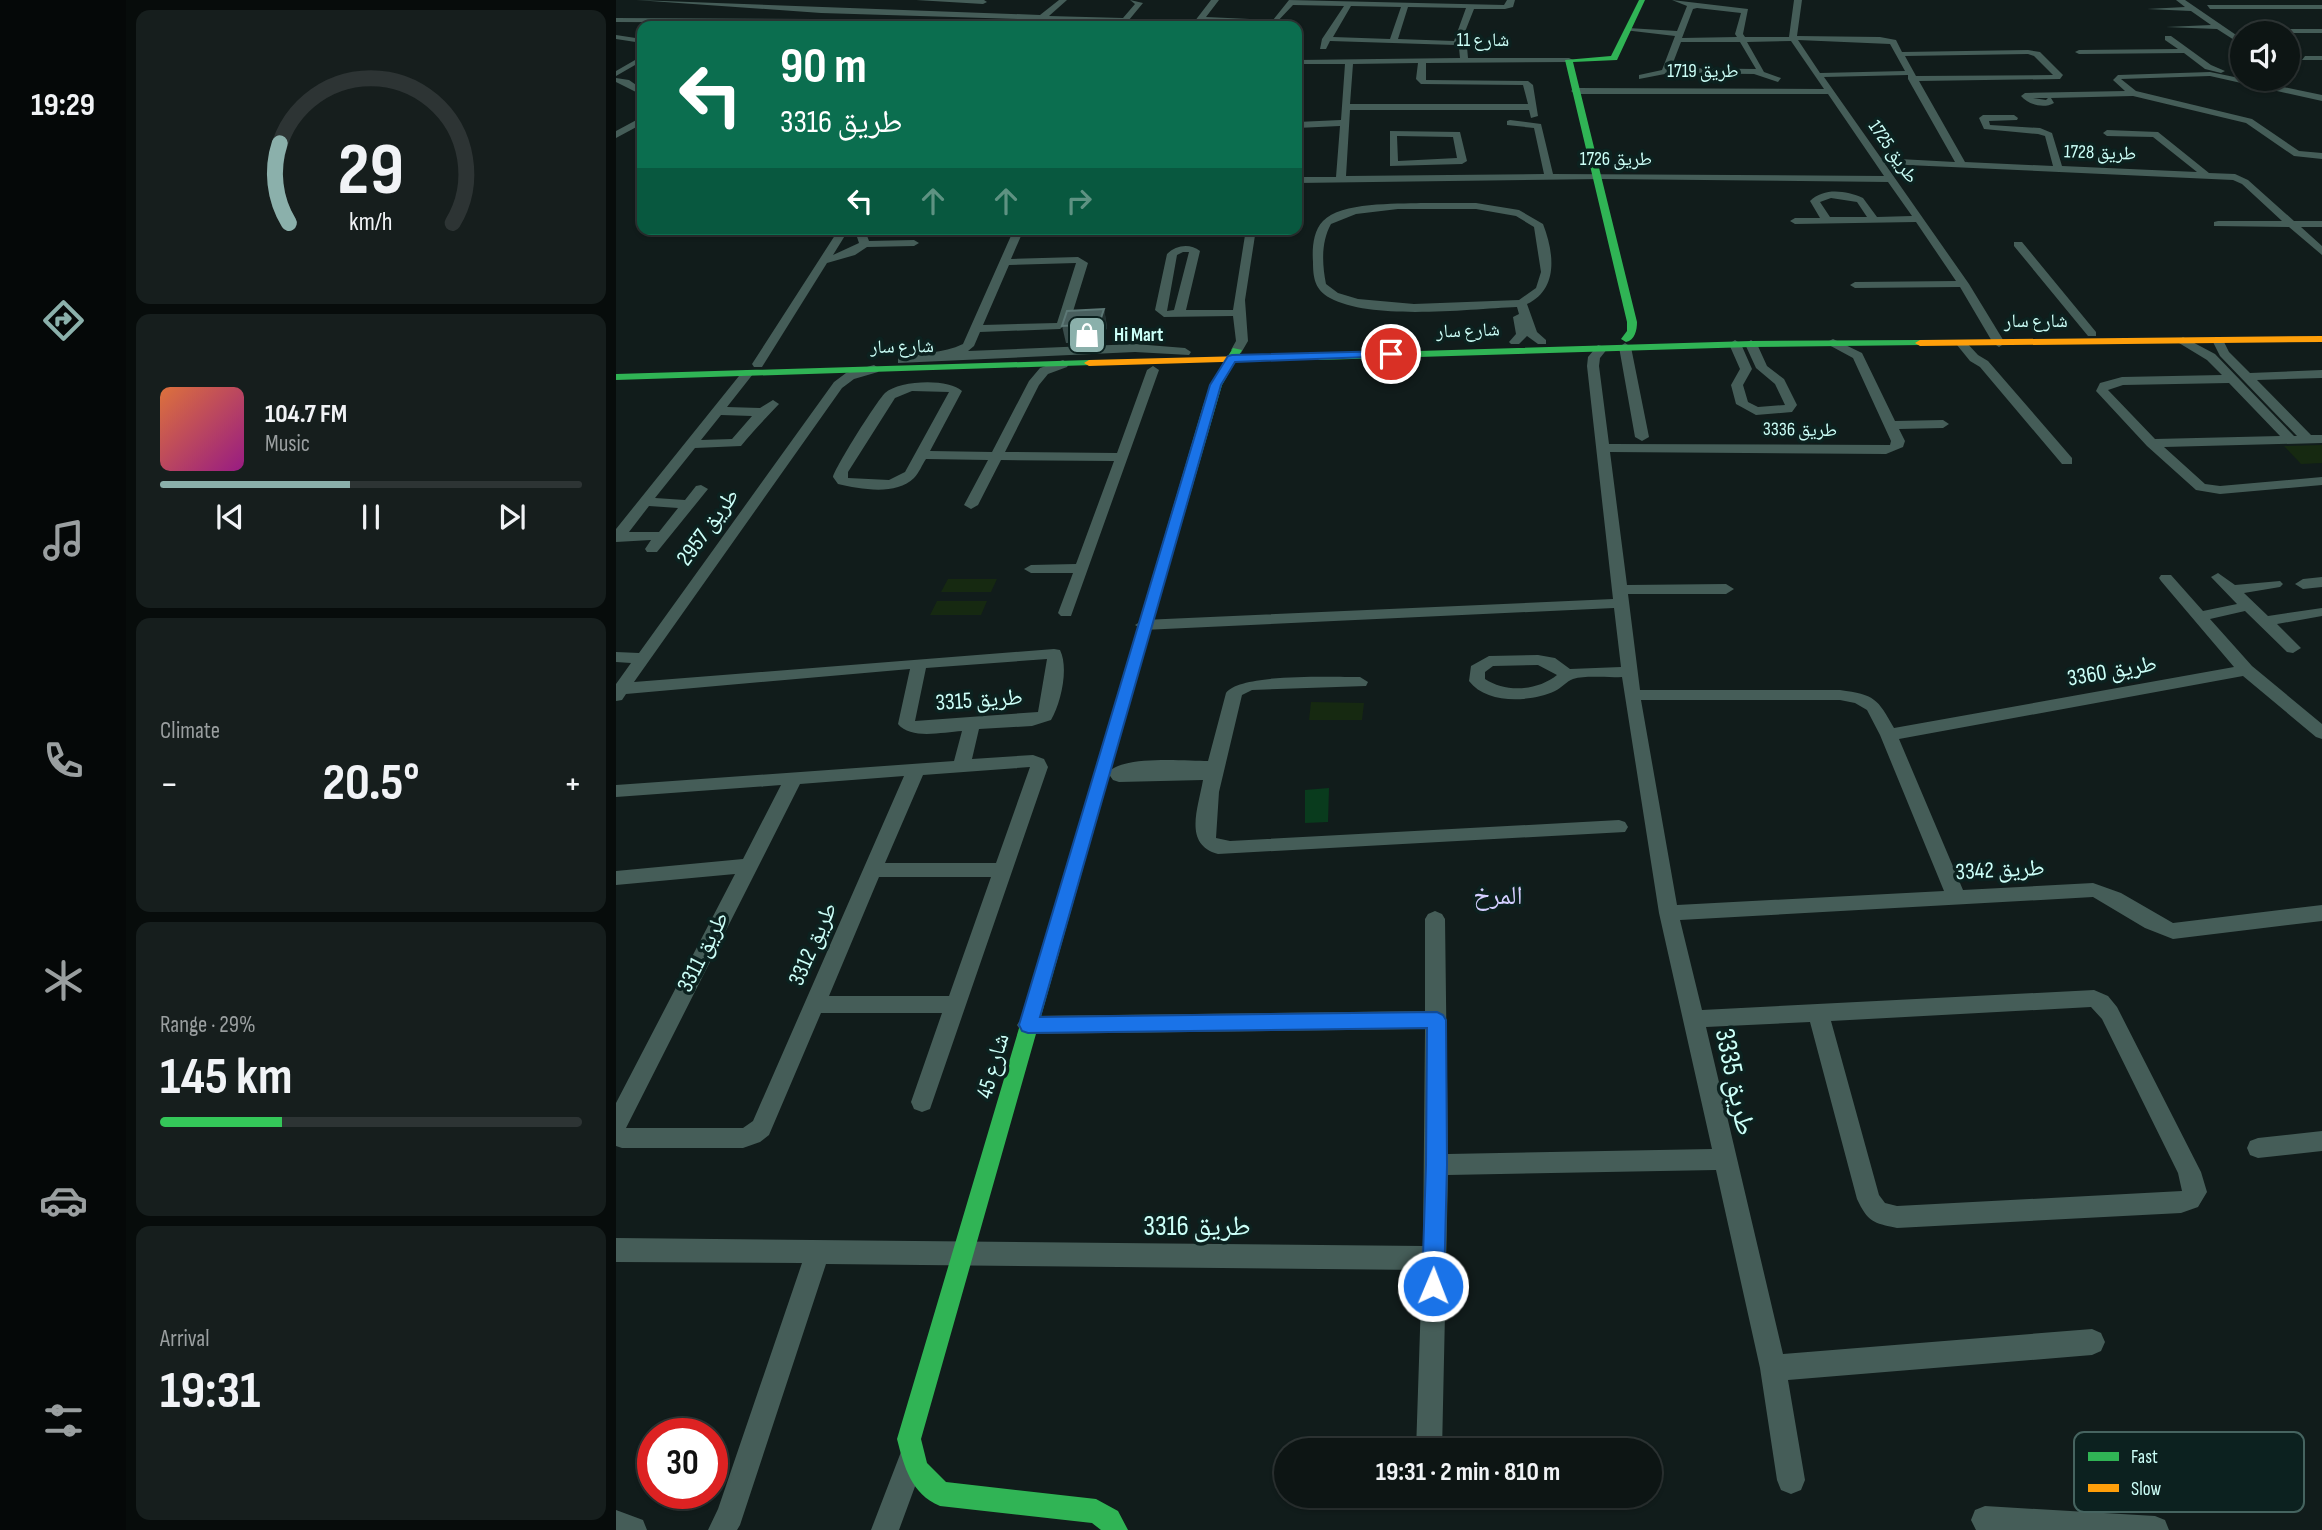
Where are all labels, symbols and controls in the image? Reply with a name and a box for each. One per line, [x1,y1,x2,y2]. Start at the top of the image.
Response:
map controls [2230,21,2300,91]
button: sound [2230,21,2300,91]
street label: شارع 11 [1457,29,1509,52]
text: 90 m [780,38,867,97]
icon: left [665,49,756,140]
street label: طريق 1719 [1667,60,1739,83]
text: 19:29 [31,86,95,125]
text: طريق 3316 [780,103,903,142]
street label: طريق 1725 [1863,116,1923,188]
text: 29 [338,127,404,215]
street label: طريق 1728 [2063,140,2137,166]
street label: طريق 1726 [1580,148,1652,171]
icon: left [841,182,879,220]
icon: ahead [914,182,952,220]
icon: ahead [987,182,1025,220]
icon: right [1060,182,1098,220]
text: km/h [349,207,393,238]
icon: directions [39,296,88,345]
street label: شارع سار [2003,310,2068,333]
shop icon: Hi Mart [1066,314,1108,356]
street label: شارع سار [1435,318,1500,344]
place label: Hi Mart [1114,324,1163,347]
pin [1361,324,1421,384]
street label: شارع سار [869,335,934,359]
icon: arrive [1372,335,1410,373]
text: 104.7 FM [265,399,347,430]
street label: طريق 3336 [1763,418,1837,442]
text: Music [265,430,310,458]
street label: طريق 2957 [671,483,745,571]
icon: previous [211,498,249,536]
icon: pause [352,498,390,536]
icon: next [493,498,531,536]
icon: music [39,516,88,565]
street label: طريق 3360 [2065,649,2159,693]
street label: طريق 3315 [934,683,1024,717]
text: Climate [160,717,220,745]
icon: phone [39,736,88,785]
text: 20.5° [322,752,420,815]
text: − [160,762,179,807]
text: + [563,762,582,807]
street label: طريق 3342 [1955,854,2045,886]
district label: المرخ [1473,881,1523,912]
street label: طريق 3312 [782,898,844,990]
street label: طريق 3311 [671,907,735,997]
icon: climate [39,956,88,1005]
text: Range · 29% [160,1011,256,1039]
street label: طريق 3335 [1708,1026,1762,1138]
street label: شارع 45 [970,1030,1016,1102]
text: 145 km [160,1046,292,1109]
icon: car [39,1176,88,1225]
street label: طريق 3316 [1143,1210,1251,1243]
position arrow [1396,1249,1470,1323]
text: Arrival [160,1325,209,1353]
text: 19:31 [160,1360,260,1423]
icon: filters [39,1396,88,1445]
speed limit sign: 30 [637,1418,728,1509]
legend [2074,1432,2304,1512]
text: Fast [2131,1446,2158,1469]
text: 19:31 · 2 min · 810 m [1376,1457,1560,1488]
text: Slow [2131,1478,2161,1501]

